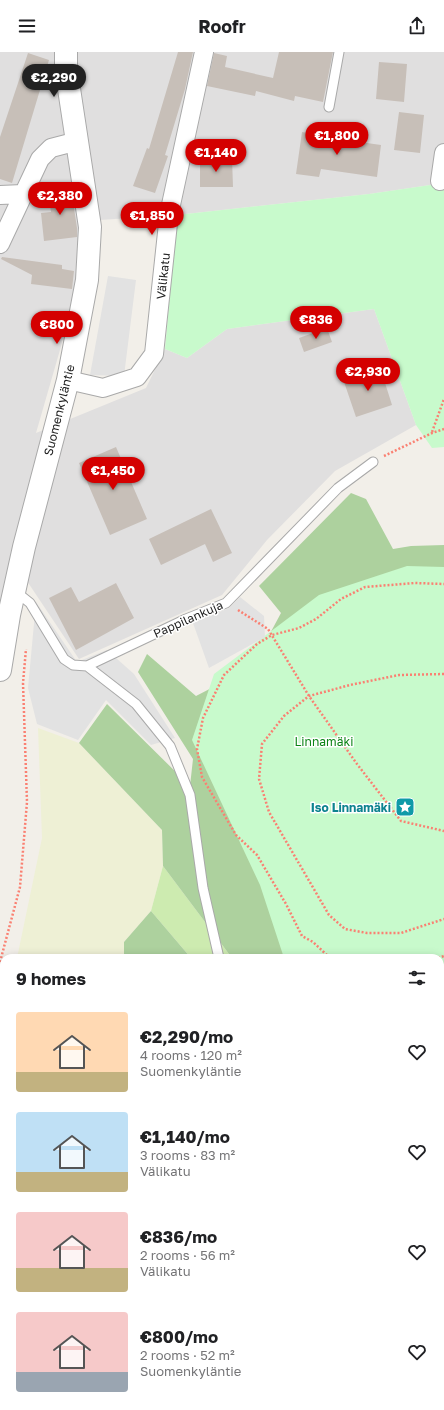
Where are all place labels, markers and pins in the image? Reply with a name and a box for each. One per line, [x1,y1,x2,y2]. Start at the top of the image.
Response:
pin: €2,290 [21,64,87,98]
pin: €1,800 [304,122,370,156]
pin: €1,140 [183,139,249,173]
pin: €2,380 [27,182,93,216]
pin: €1,850 [119,202,185,236]
pin: €836 [292,306,340,340]
pin: €800 [33,311,81,345]
pin: €2,930 [335,358,401,392]
pin: €1,450 [80,457,146,491]
place icon: Iso Linnamäki [394,796,416,818]
place label: Iso Linnamäki [311,800,391,815]

